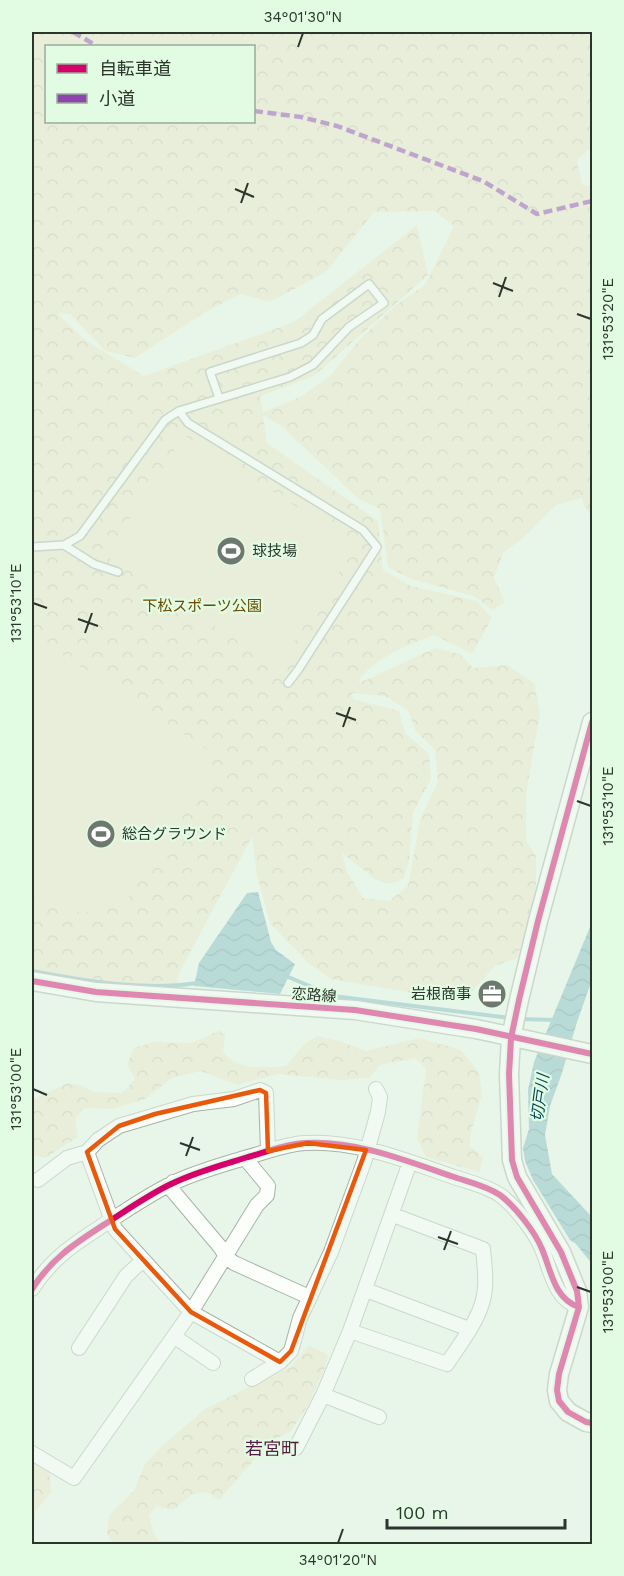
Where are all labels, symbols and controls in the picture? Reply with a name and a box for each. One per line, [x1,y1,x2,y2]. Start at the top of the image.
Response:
text: 34°01'30"N [264,8,342,26]
legend [45,45,255,123]
text: 自転車道 [99,58,171,79]
text: 小道 [99,88,135,109]
text: 131°53'20"E [599,278,617,360]
sports icon: 球技場 [215,535,247,567]
place label: 球技場 [252,542,297,560]
text: 131°53'10"E [7,563,25,643]
park label: 下松スポーツ公園 [142,597,262,615]
text: 131°53'10"E [599,766,617,846]
sports icon: 総合グラウンド [85,818,117,850]
place label: 総合グラウンド [122,825,227,843]
office icon: 岩根商事 [476,978,508,1010]
street label: 恋路線 [291,984,337,1006]
place label: 岩根商事 [411,985,471,1003]
text: 131°53'00"E [7,1048,25,1130]
water label: 切戸川 [527,1071,553,1123]
text: 131°53'00"E [599,1251,617,1333]
district label: 若宮町 [245,1438,299,1459]
scale bar [387,1492,566,1530]
text: 100 m [396,1502,449,1523]
text: 34°01'20"N [299,1551,377,1569]

